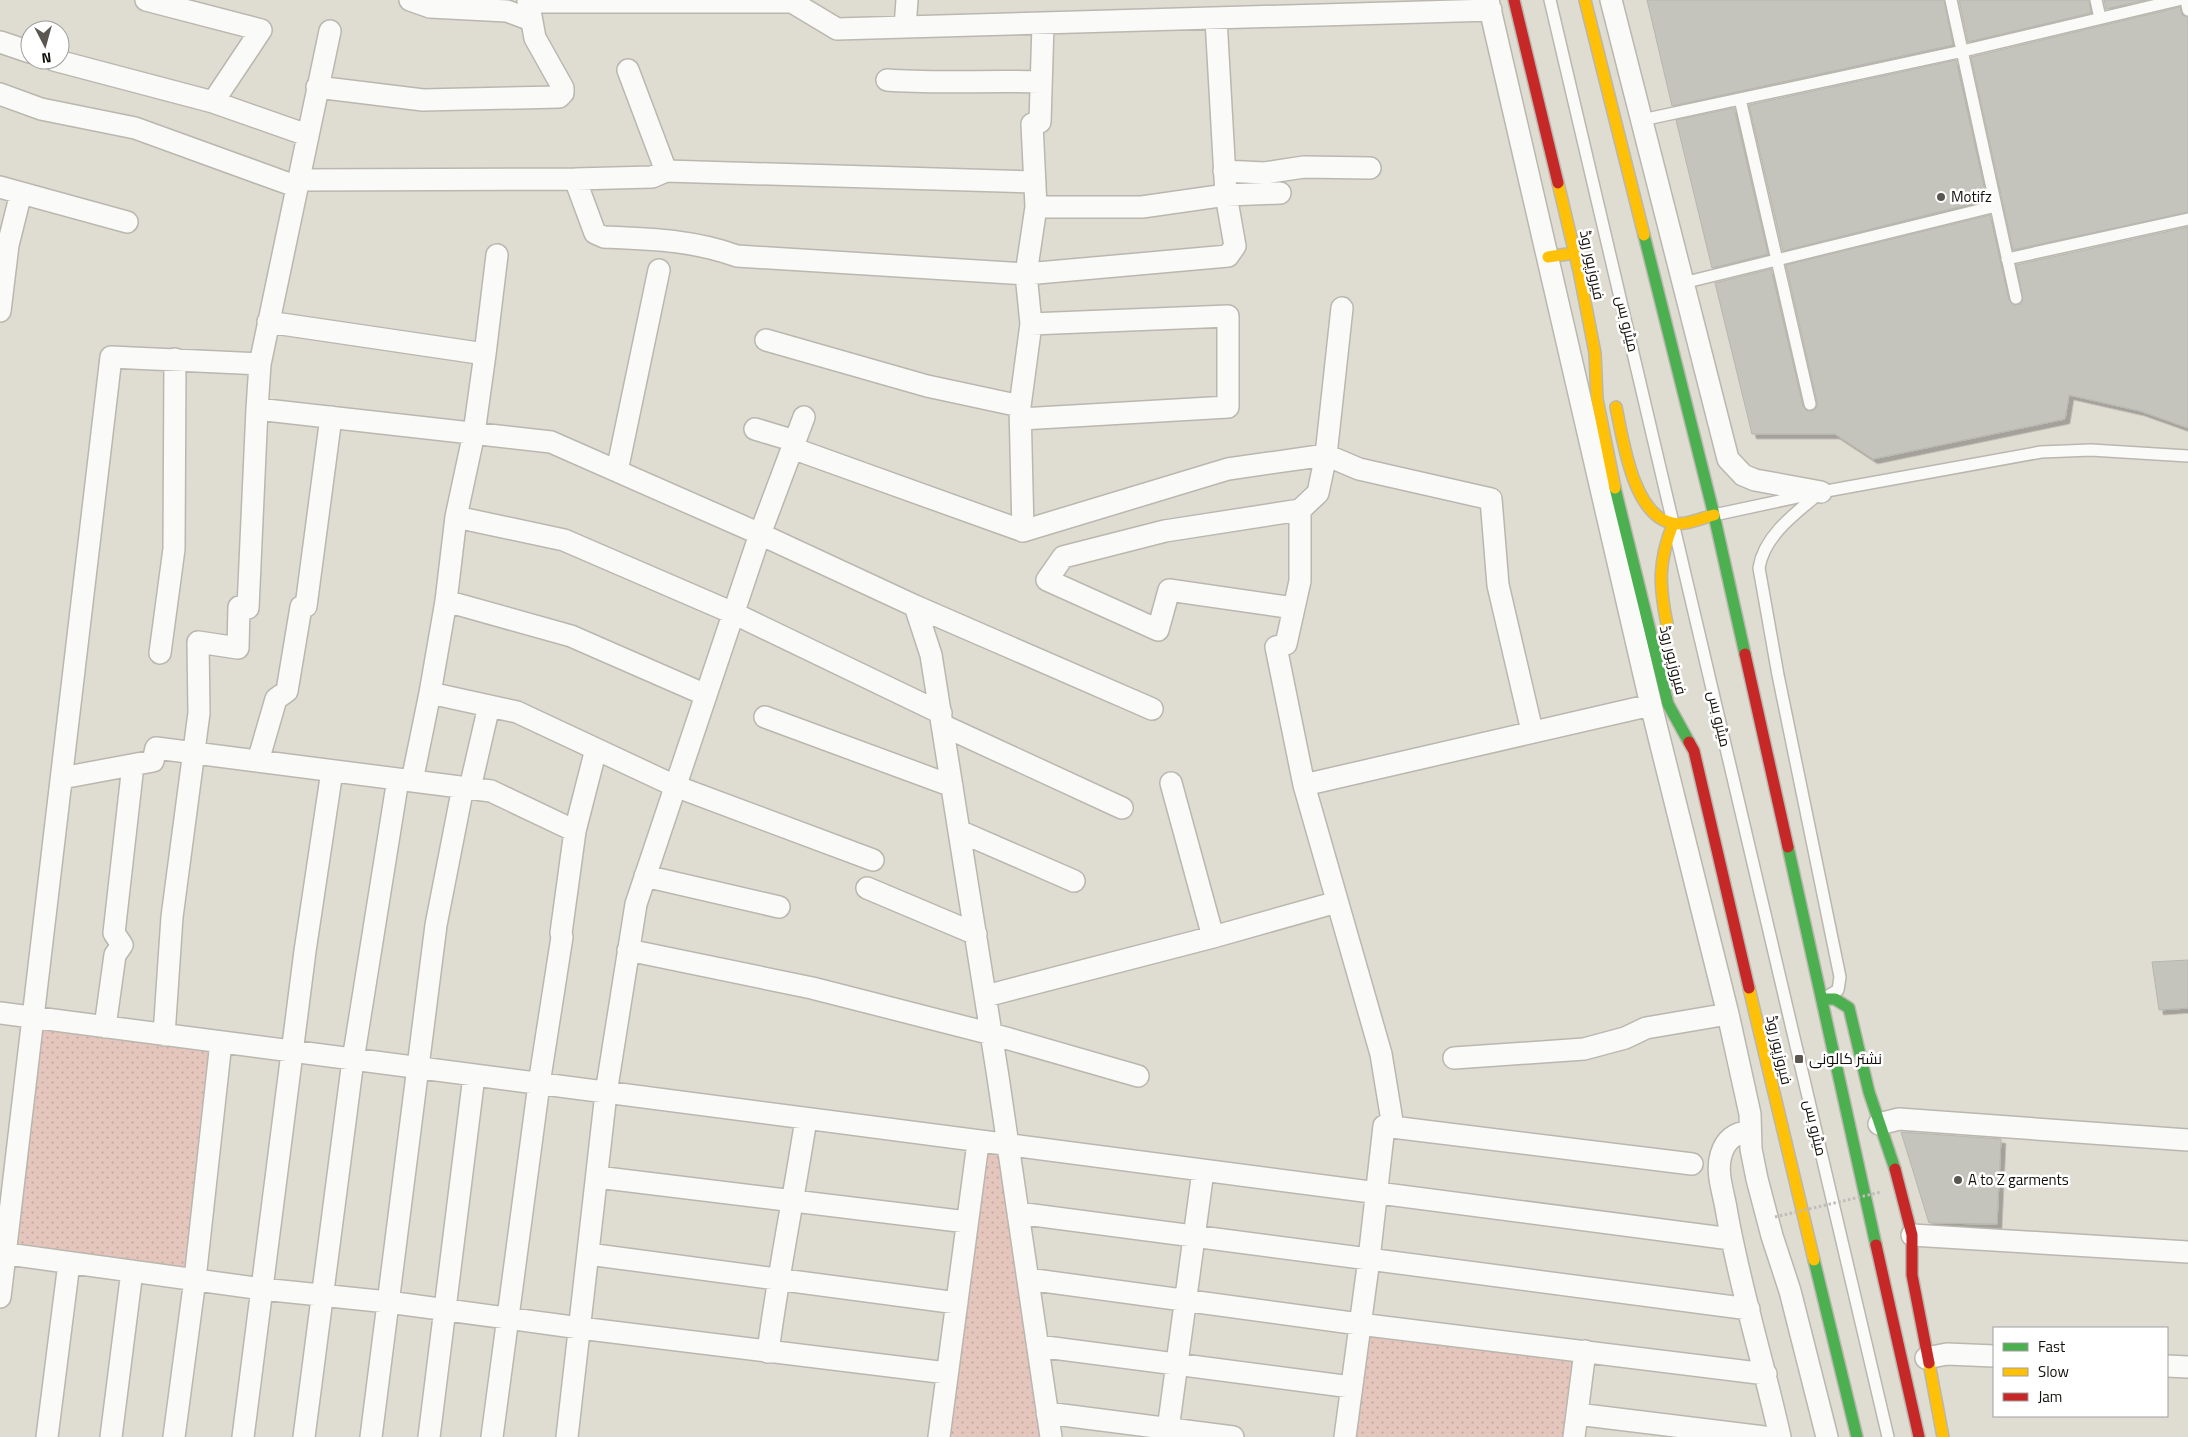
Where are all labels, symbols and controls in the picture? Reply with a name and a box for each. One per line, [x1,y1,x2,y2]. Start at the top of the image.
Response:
north arrow [20,20,70,70]
text: N [40,47,52,69]
place label: Motifz [1951,185,1992,208]
marker: Motifz [1935,191,1947,203]
street label: فیروزپور روڈ [1574,228,1611,302]
street label: میٹرو بس [1610,293,1645,354]
street label: فیروزپور روڈ [1654,623,1693,697]
street label: میٹرو بس [1702,688,1737,749]
street label: فیروزپور روڈ [1760,1013,1799,1087]
place label: نشتر کالونی [1809,1047,1882,1070]
marker: نشتر کالونی [1793,1053,1805,1065]
street label: میٹرو بس [1798,1097,1833,1158]
place label: A to Z garments [1968,1168,2069,1191]
marker: A to Z garments [1952,1174,1964,1186]
legend [1993,1327,2168,1417]
text: Fast [2038,1335,2066,1358]
text: Slow [2038,1360,2069,1383]
text: Jam [2038,1385,2062,1408]

